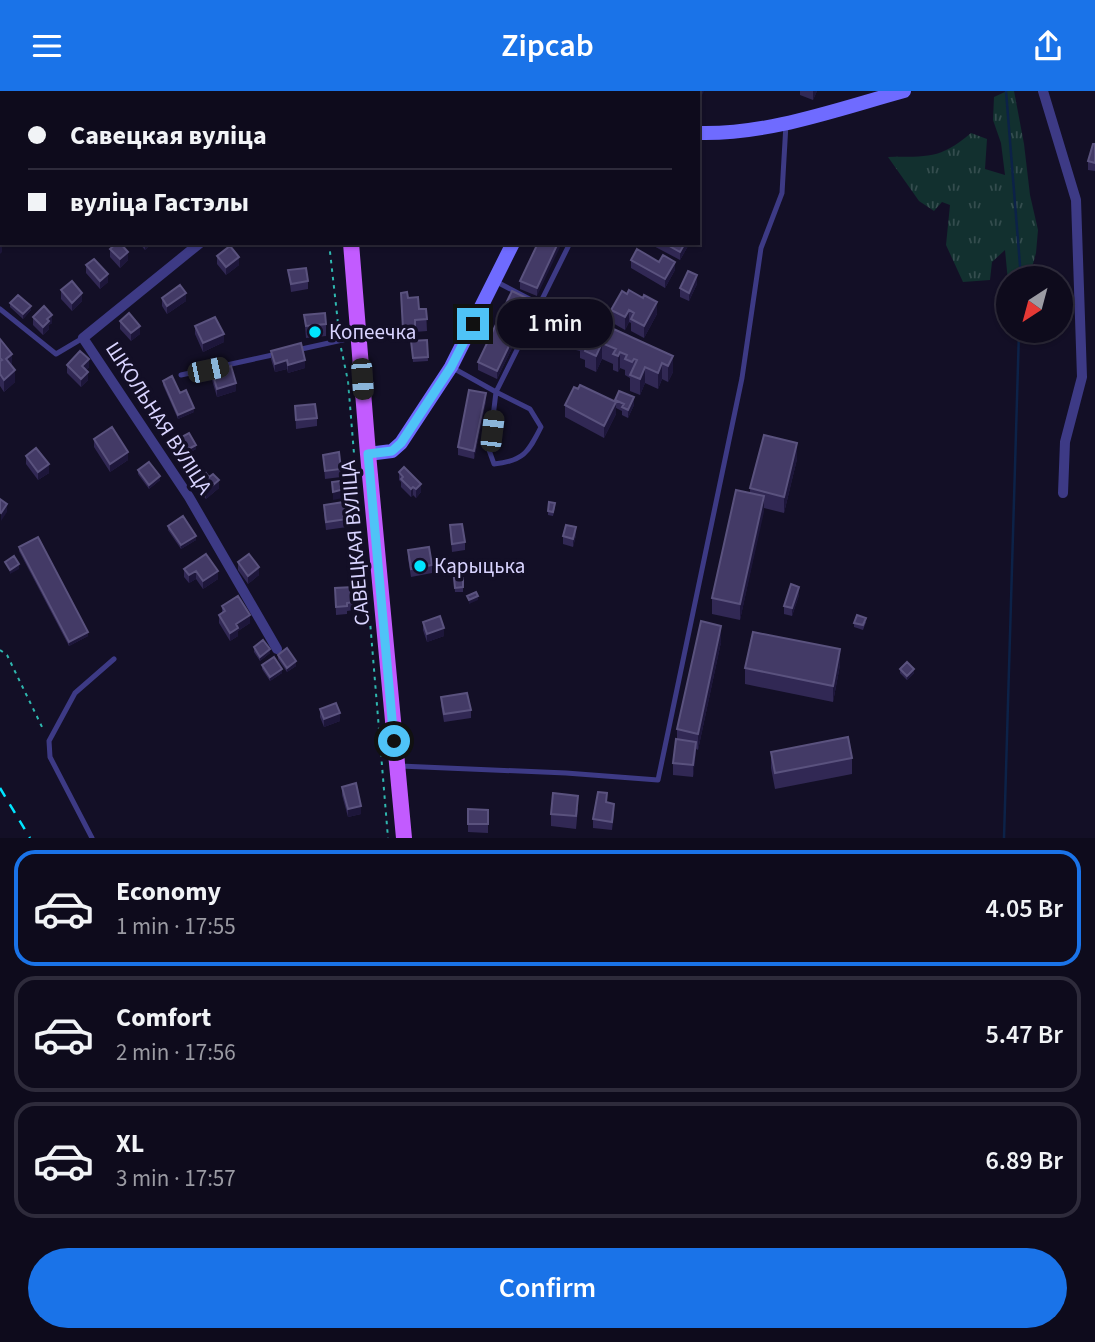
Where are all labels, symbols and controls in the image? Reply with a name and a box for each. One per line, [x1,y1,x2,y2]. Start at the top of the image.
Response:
text: Zipcab [501,23,594,69]
icon: menu [28,27,66,65]
icon: share [1029,27,1067,65]
text: Савецкая вуліца [70,117,267,154]
text: вуліца Гастэлы [70,184,249,221]
north arrow [996,266,1073,343]
map controls [996,266,1073,343]
callout: 1 min [498,299,613,349]
text: 1 min [528,307,582,340]
route end [457,308,489,340]
place label: Копеечка [329,317,416,347]
marker: Копеечка [307,324,323,340]
street label: ШКОЛЬНАЯ ВУЛІЦА [98,336,220,501]
car [186,355,231,385]
car [351,357,374,401]
car [480,409,505,453]
street label: САВЕЦКАЯ ВУЛІЦА [333,459,377,627]
place label: Карыцька [434,551,525,581]
marker: Карыцька [412,558,428,574]
route start [378,725,410,757]
text: Economy [116,873,221,910]
icon: car [32,877,95,940]
text: 4.05 Br [985,890,1063,927]
text: 1 min · 17:55 [116,910,236,943]
text: Comfort [116,999,211,1036]
icon: car [32,1003,95,1066]
text: 5.47 Br [985,1016,1063,1053]
text: 2 min · 17:56 [116,1036,236,1069]
text: XL [116,1125,144,1162]
icon: car [32,1129,95,1192]
text: 6.89 Br [985,1142,1063,1179]
text: 3 min · 17:57 [116,1162,236,1195]
button: Confirm [28,1248,1067,1328]

